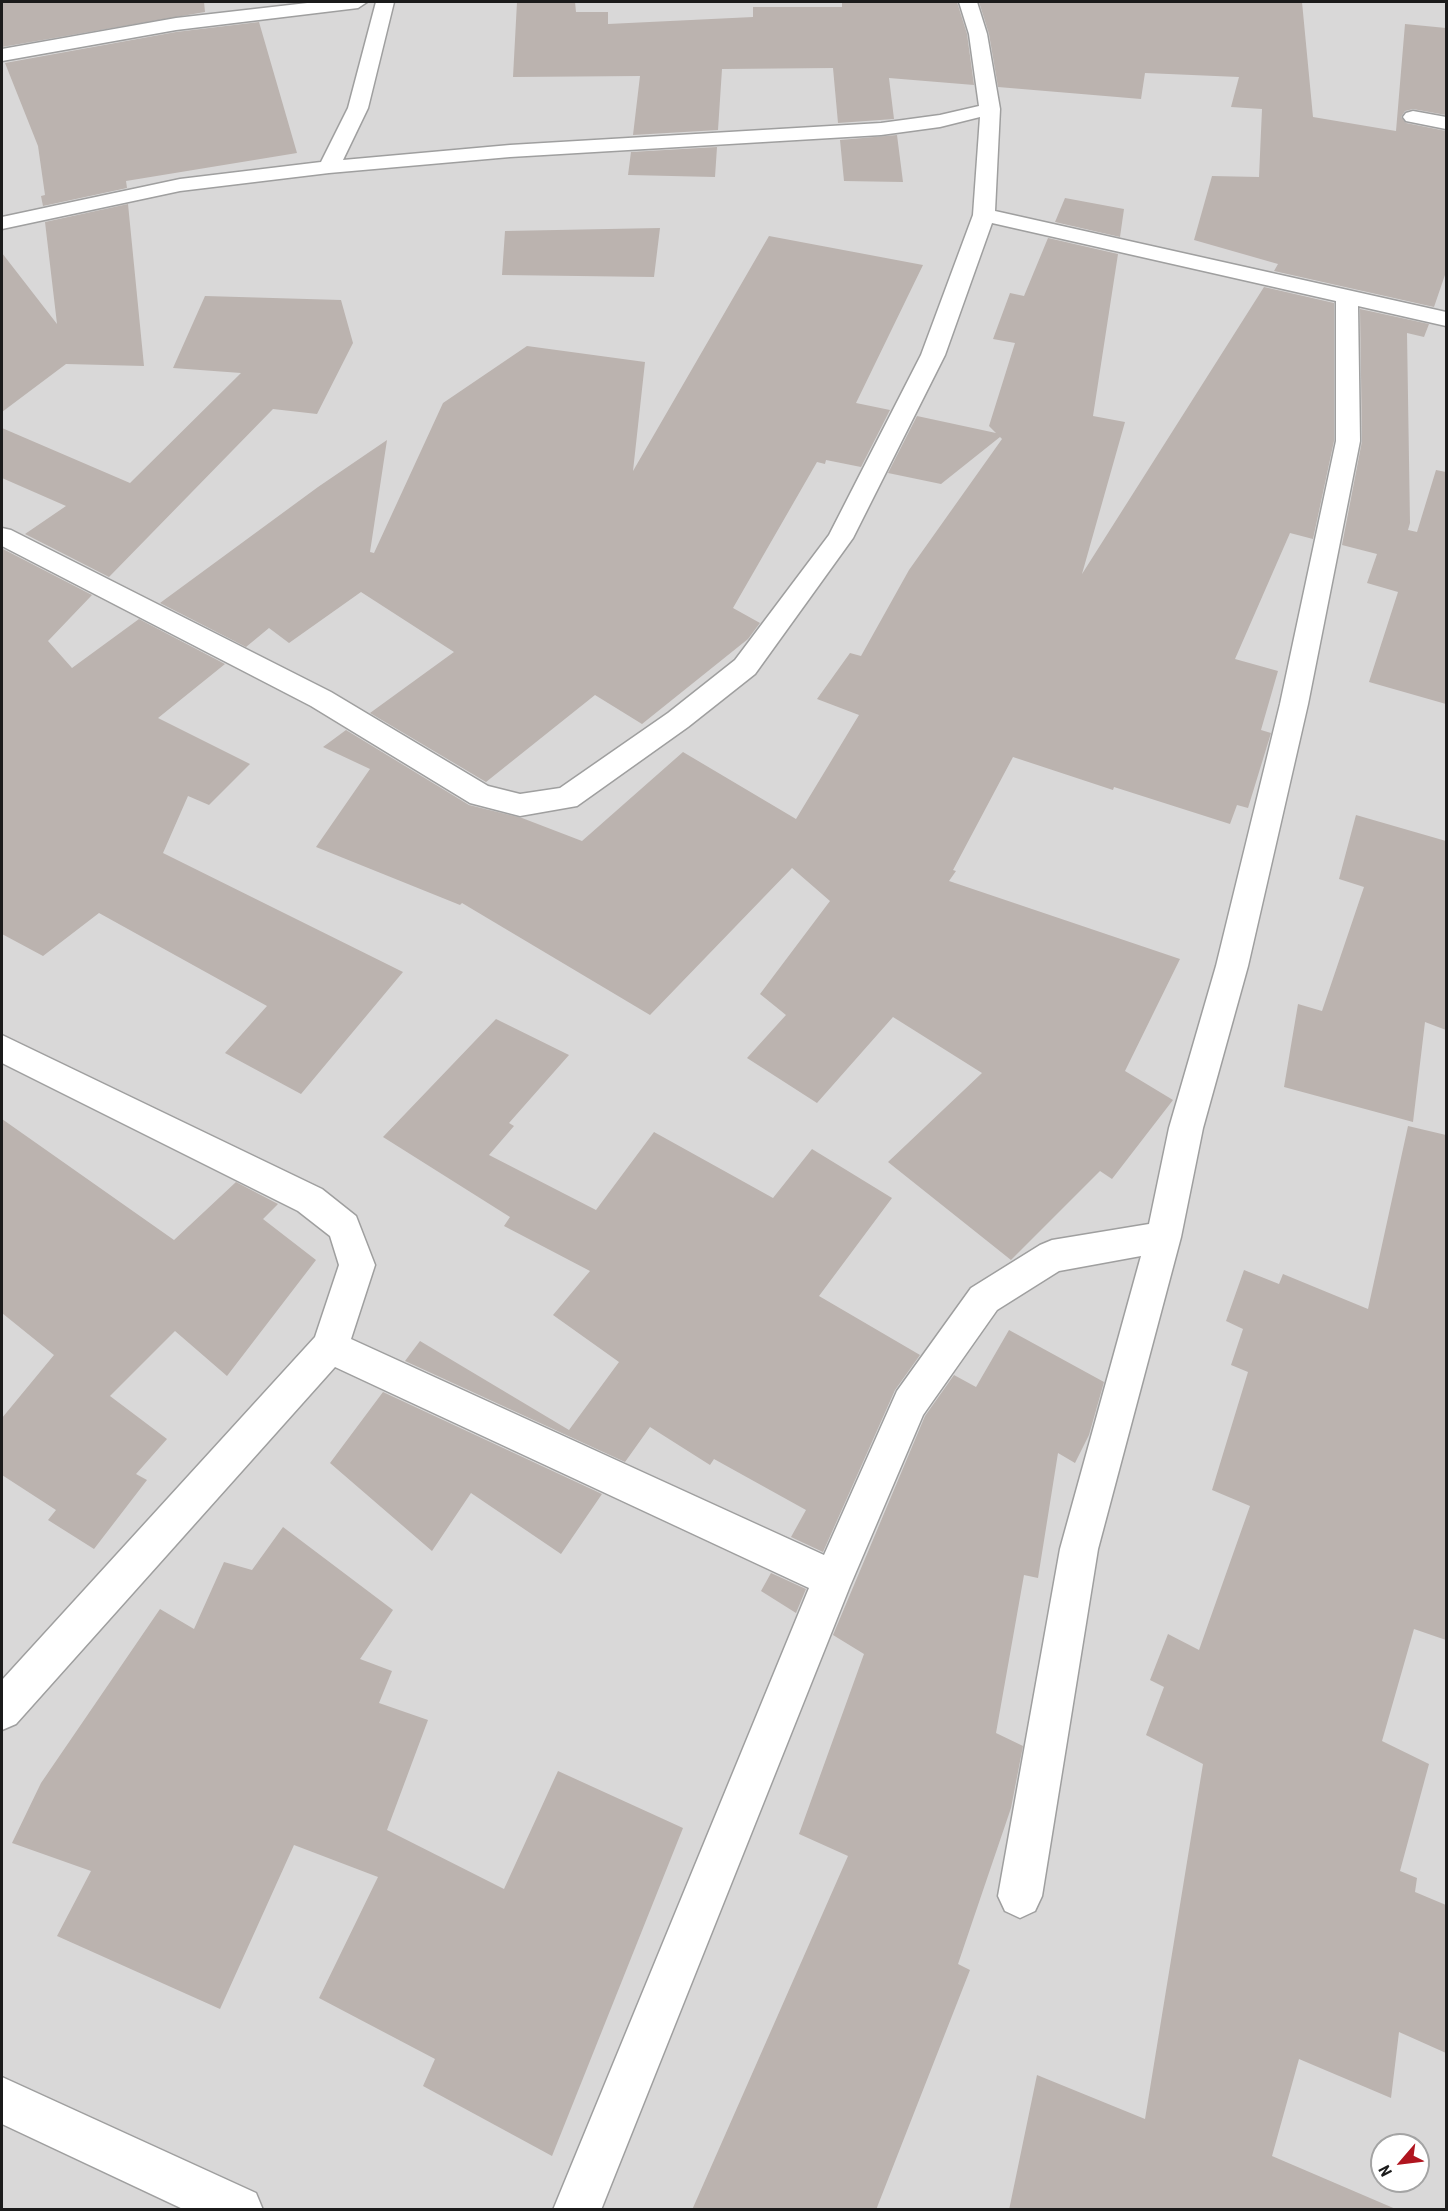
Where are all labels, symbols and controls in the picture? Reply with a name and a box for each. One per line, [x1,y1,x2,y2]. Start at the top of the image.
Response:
north arrow [1370,2133,1430,2193]
text: N [1375,2162,1396,2180]

